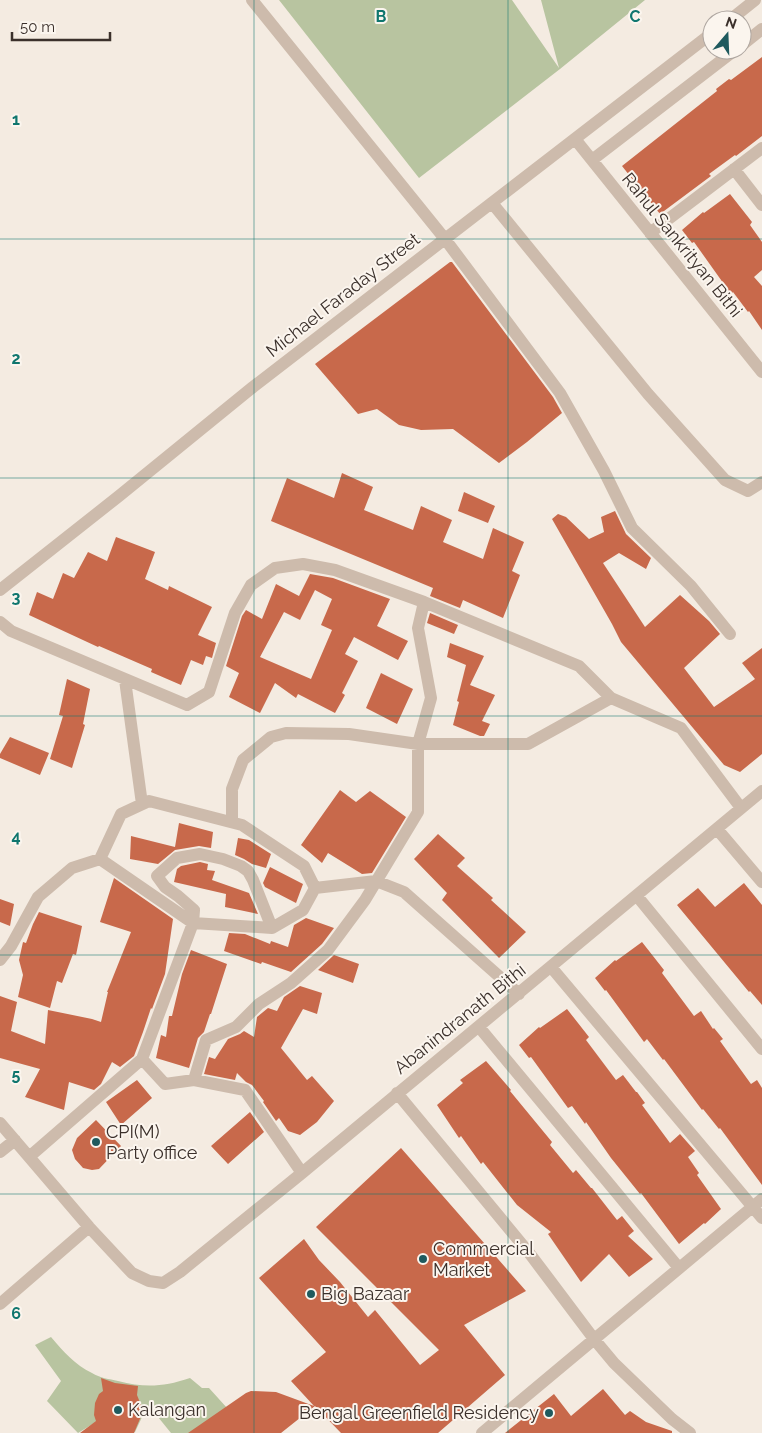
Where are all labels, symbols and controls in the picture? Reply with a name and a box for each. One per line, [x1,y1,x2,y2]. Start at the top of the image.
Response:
text: B [376,7,387,26]
text: C [630,7,641,26]
scale bar [12,10,110,42]
north arrow [702,10,752,60]
text: N [724,13,739,32]
text: 50 m [20,18,55,36]
text: 1 [12,110,20,129]
street label: Rahul Sankrityan Bithi [618,168,747,321]
street label: Michael Faraday Street [262,228,424,361]
text: 2 [11,349,21,368]
text: 3 [12,588,21,607]
text: 4 [11,827,21,846]
street label: Abanindranath Bithi [390,959,530,1078]
text: 5 [12,1065,21,1084]
place label: CPI(M) Party office [106,1121,198,1163]
marker: CPI(M) Party office [90,1136,102,1148]
place label: Commercial Market [433,1238,534,1280]
marker: Commercial Market [417,1253,429,1265]
place label: Big Bazaar [321,1283,410,1304]
marker: Big Bazaar [305,1288,317,1300]
text: 6 [11,1304,21,1323]
place label: Kalangan [128,1399,206,1420]
place label: Bengal Greenfield Residency [299,1402,539,1423]
marker: Kalangan [112,1404,124,1416]
marker: Bengal Greenfield Residency [543,1407,555,1419]

